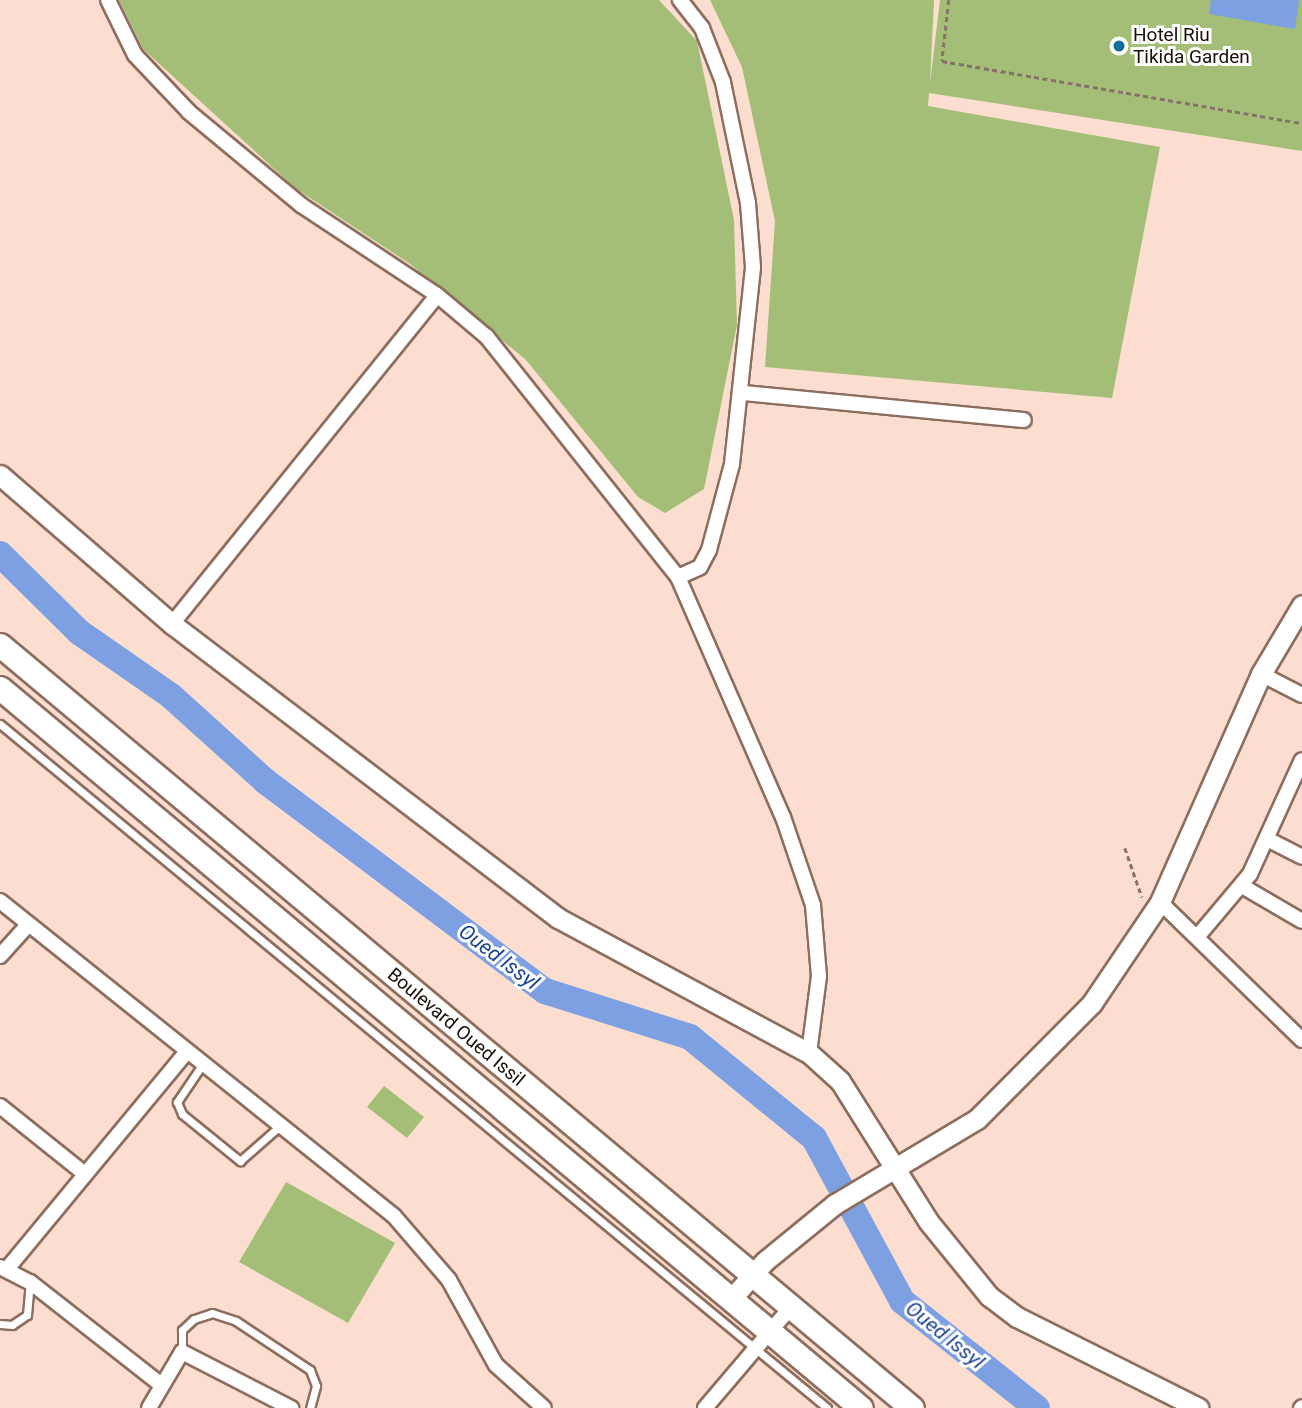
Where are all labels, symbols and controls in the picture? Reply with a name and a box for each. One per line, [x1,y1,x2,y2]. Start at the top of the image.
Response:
place label: Hotel Riu Tikida Garden [1133,24,1250,68]
marker: Hotel Riu Tikida Garden [1111,38,1127,54]
water label: Oued Issyl [454,919,544,995]
street label: Boulevard Oued Issil [383,963,529,1091]
water label: Oued Issyl [901,1296,989,1374]

